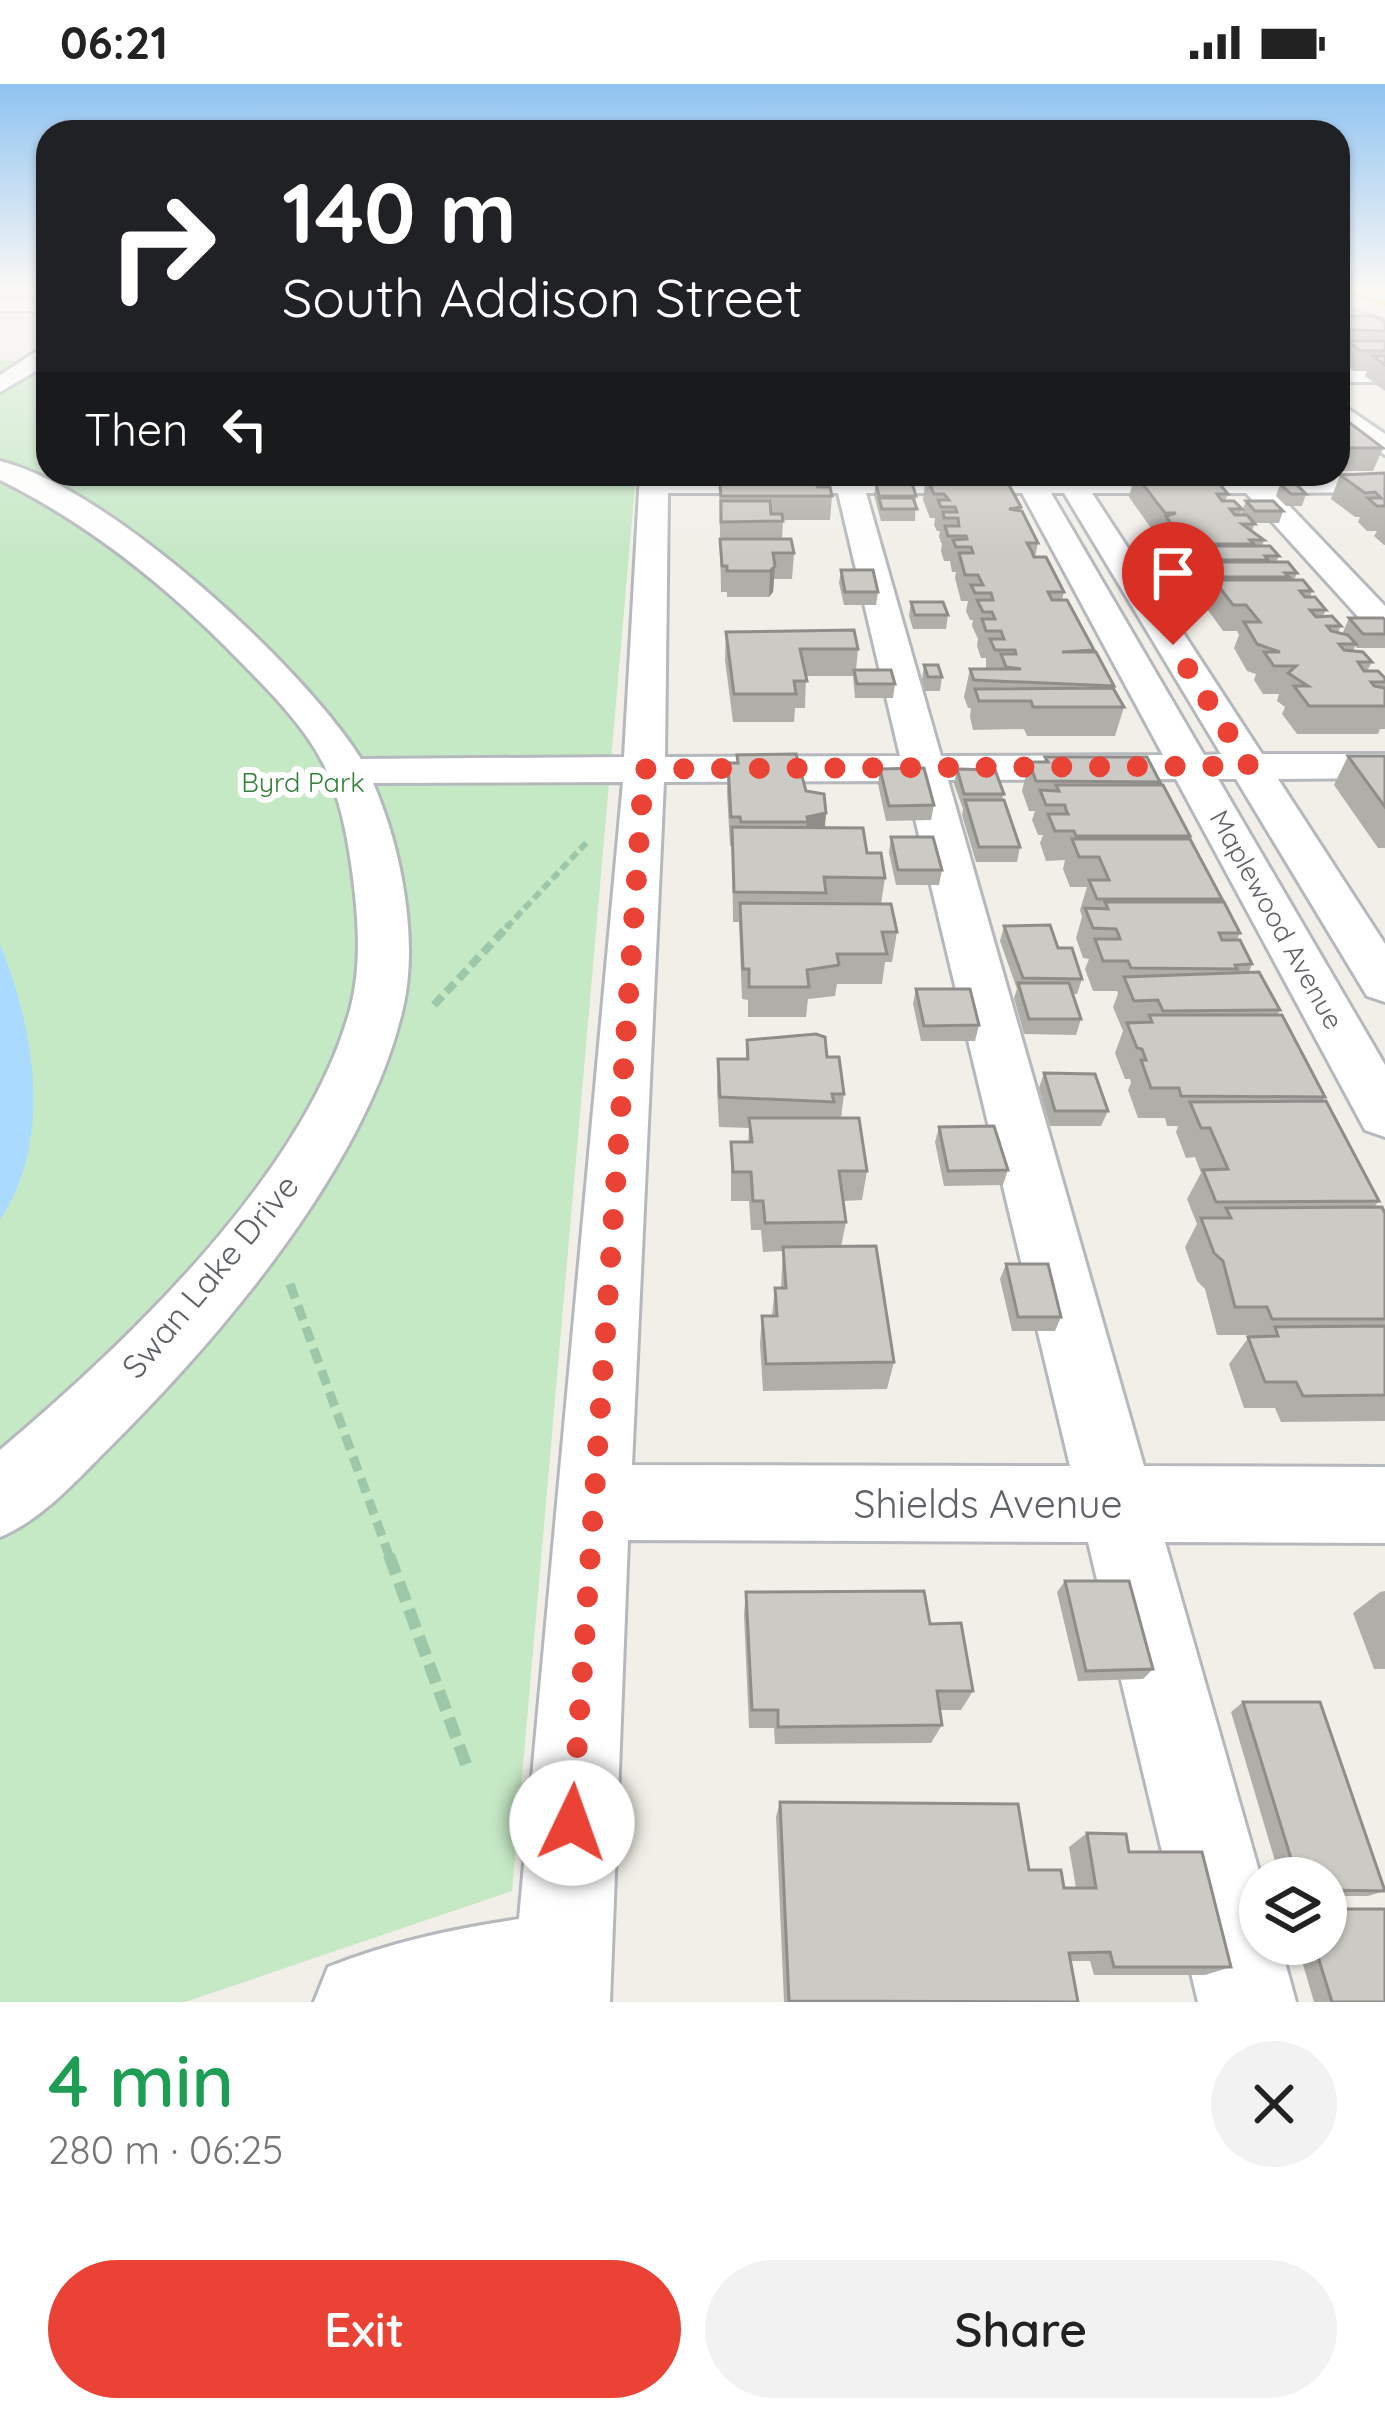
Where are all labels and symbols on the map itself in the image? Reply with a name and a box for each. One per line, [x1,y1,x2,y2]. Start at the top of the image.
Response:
pin [1122,522,1224,645]
park label: Byrd Park [241,765,365,799]
street label: Maplewood Avenue [1203,804,1351,1035]
street label: Swan Lake Drive [113,1166,307,1386]
street label: Shields Avenue [854,1479,1122,1528]
position arrow [509,1760,635,1886]

